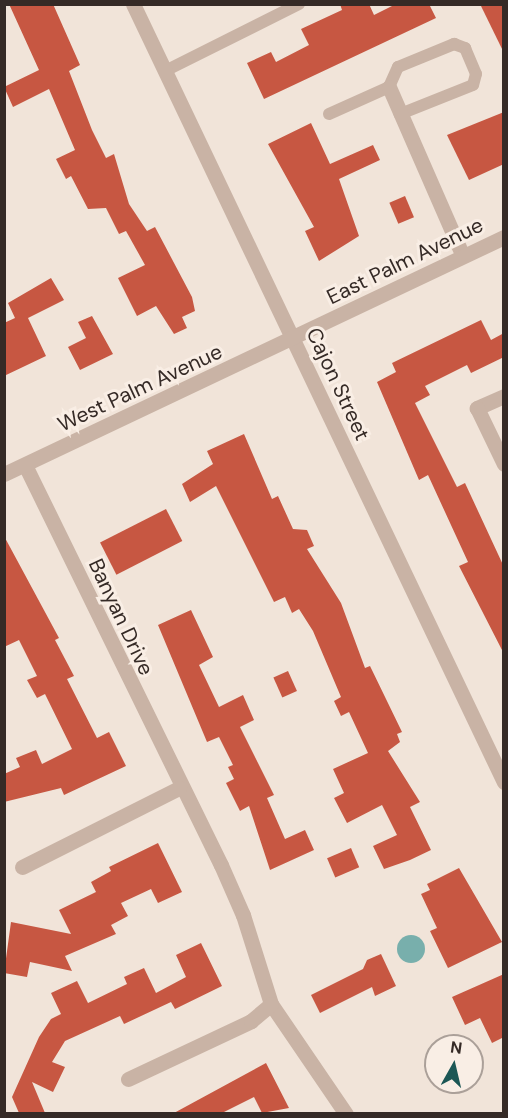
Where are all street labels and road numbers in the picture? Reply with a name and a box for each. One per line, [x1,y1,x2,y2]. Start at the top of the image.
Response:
street label: East Palm Avenue [323,212,487,310]
street label: Cajon Street [301,324,375,444]
street label: West Palm Avenue [54,339,226,437]
street label: Banyan Drive [83,555,159,679]

